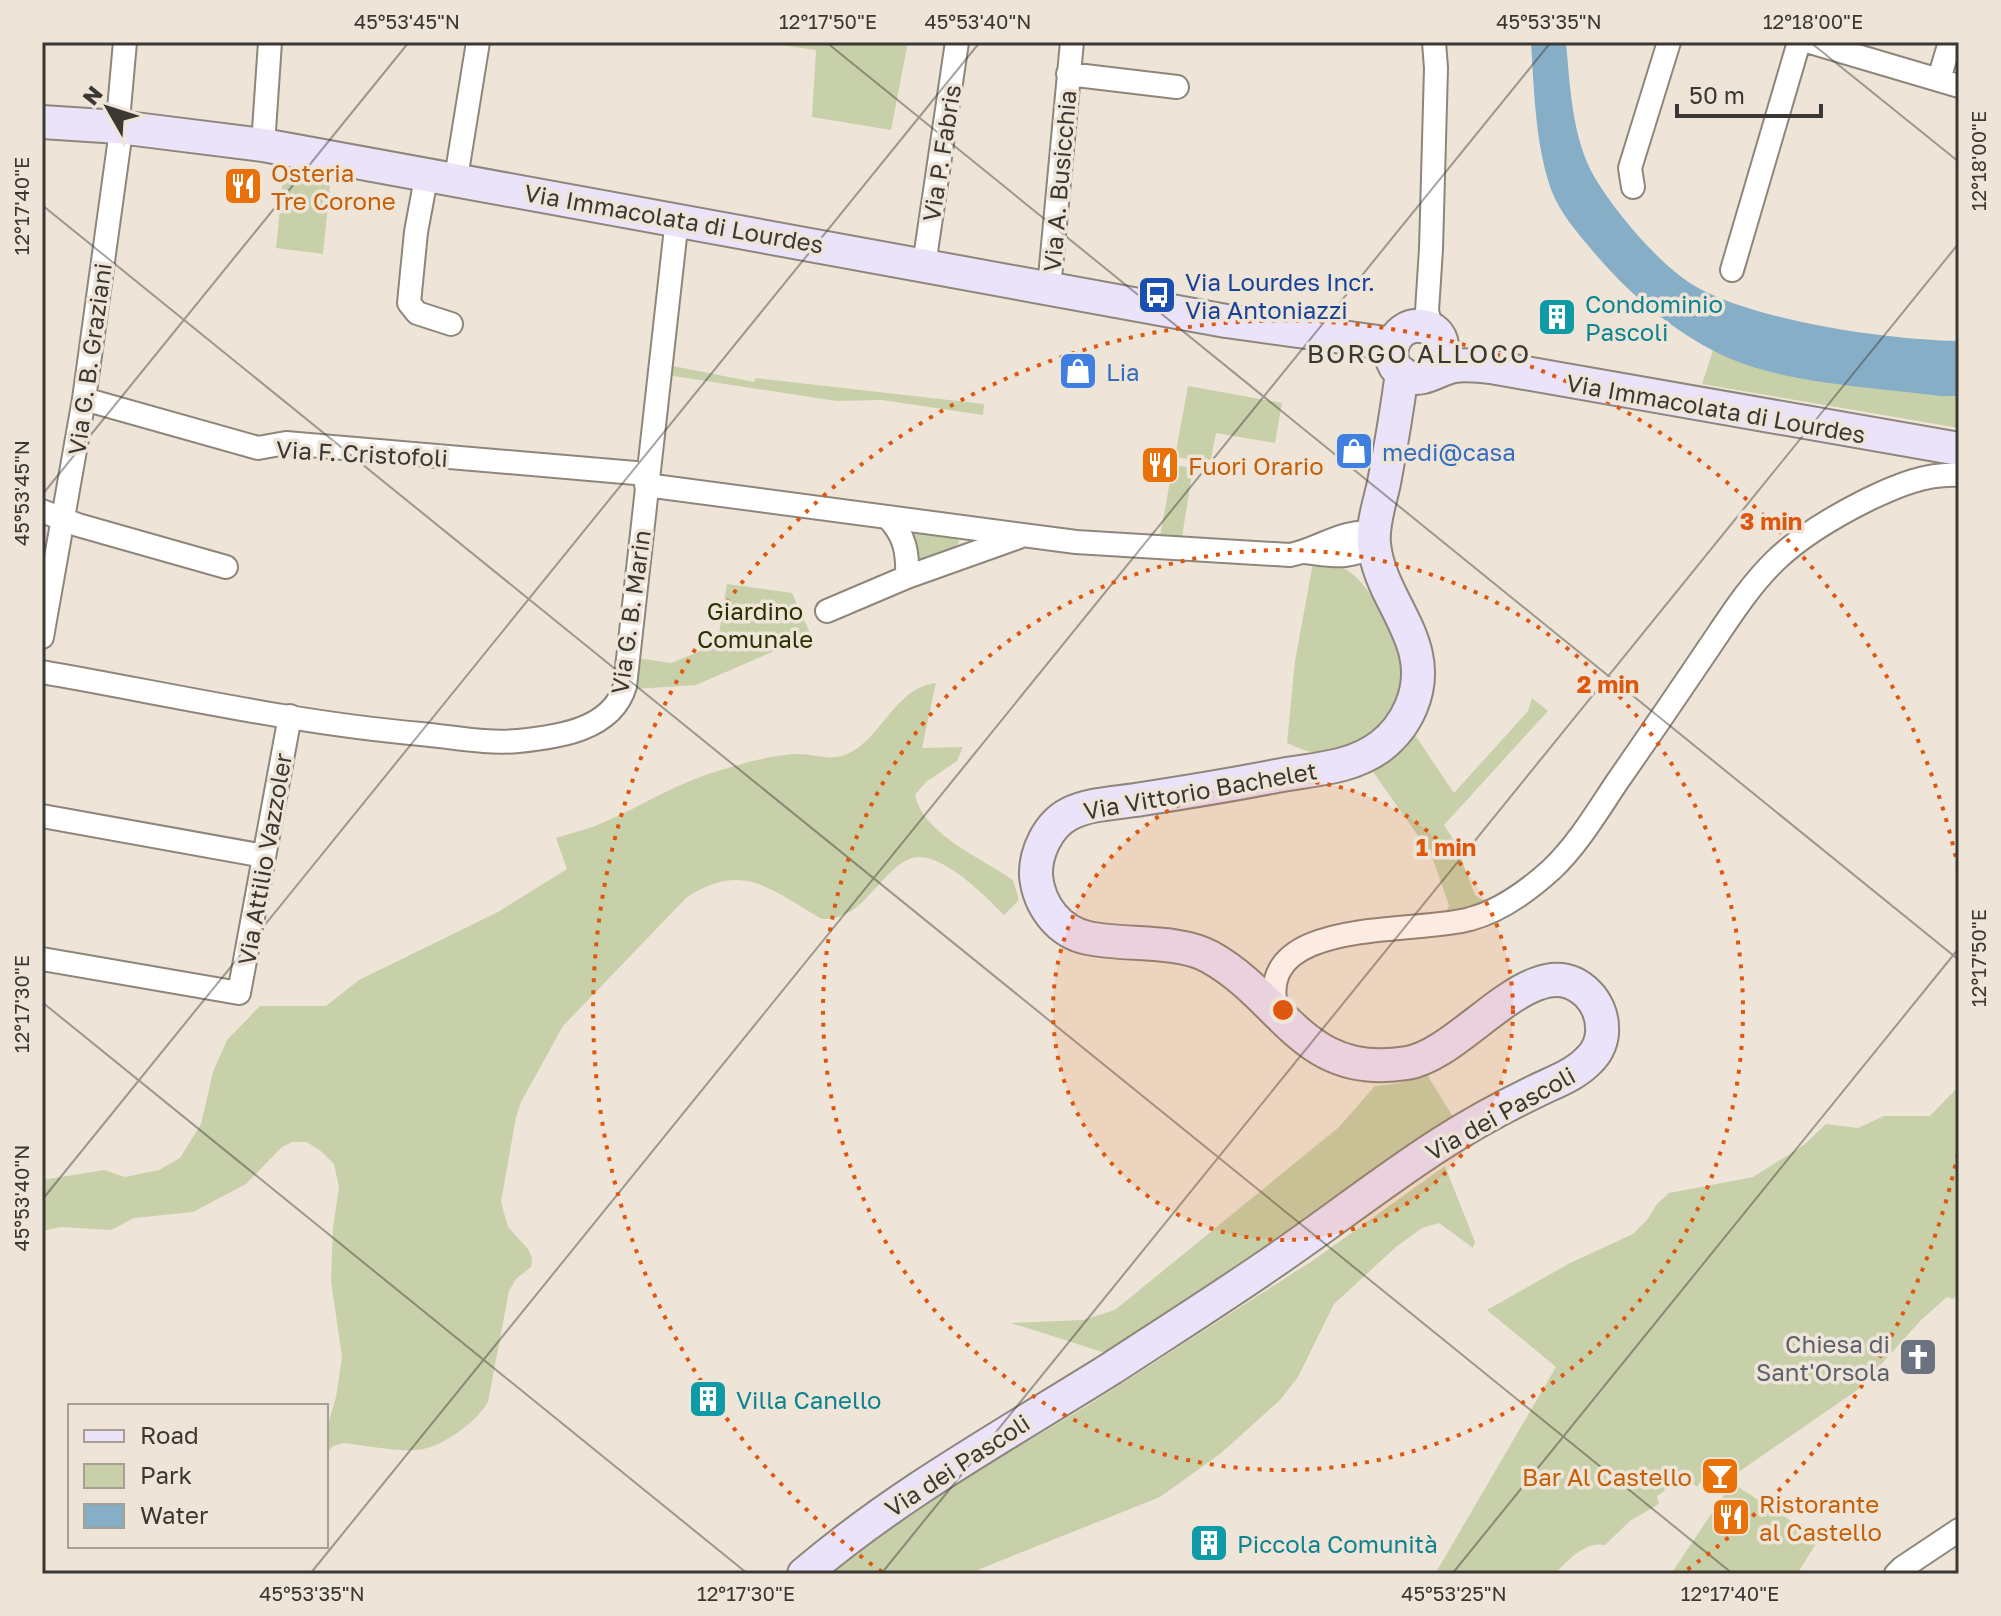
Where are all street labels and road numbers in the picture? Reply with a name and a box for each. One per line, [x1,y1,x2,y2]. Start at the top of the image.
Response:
street label: Via P. Fabris [916,82,966,224]
street label: Via A. Busicchia [1037,89,1081,273]
street label: Via Immacolata di Lourdes [522,177,826,259]
street label: Via G. B. Graziani [61,261,117,457]
street label: Via Immacolata di Lourdes [1564,367,1868,449]
street label: Via F. Cristofoli [275,434,449,472]
street label: Via G. B. Marin [604,528,656,696]
street label: Via Attilio Vazzoler [231,751,297,967]
street label: Via Vittorio Bachelet [1081,755,1319,825]
street label: Via dei Pascoli [1420,1060,1580,1166]
street label: Via dei Pascoli [879,1407,1035,1523]

